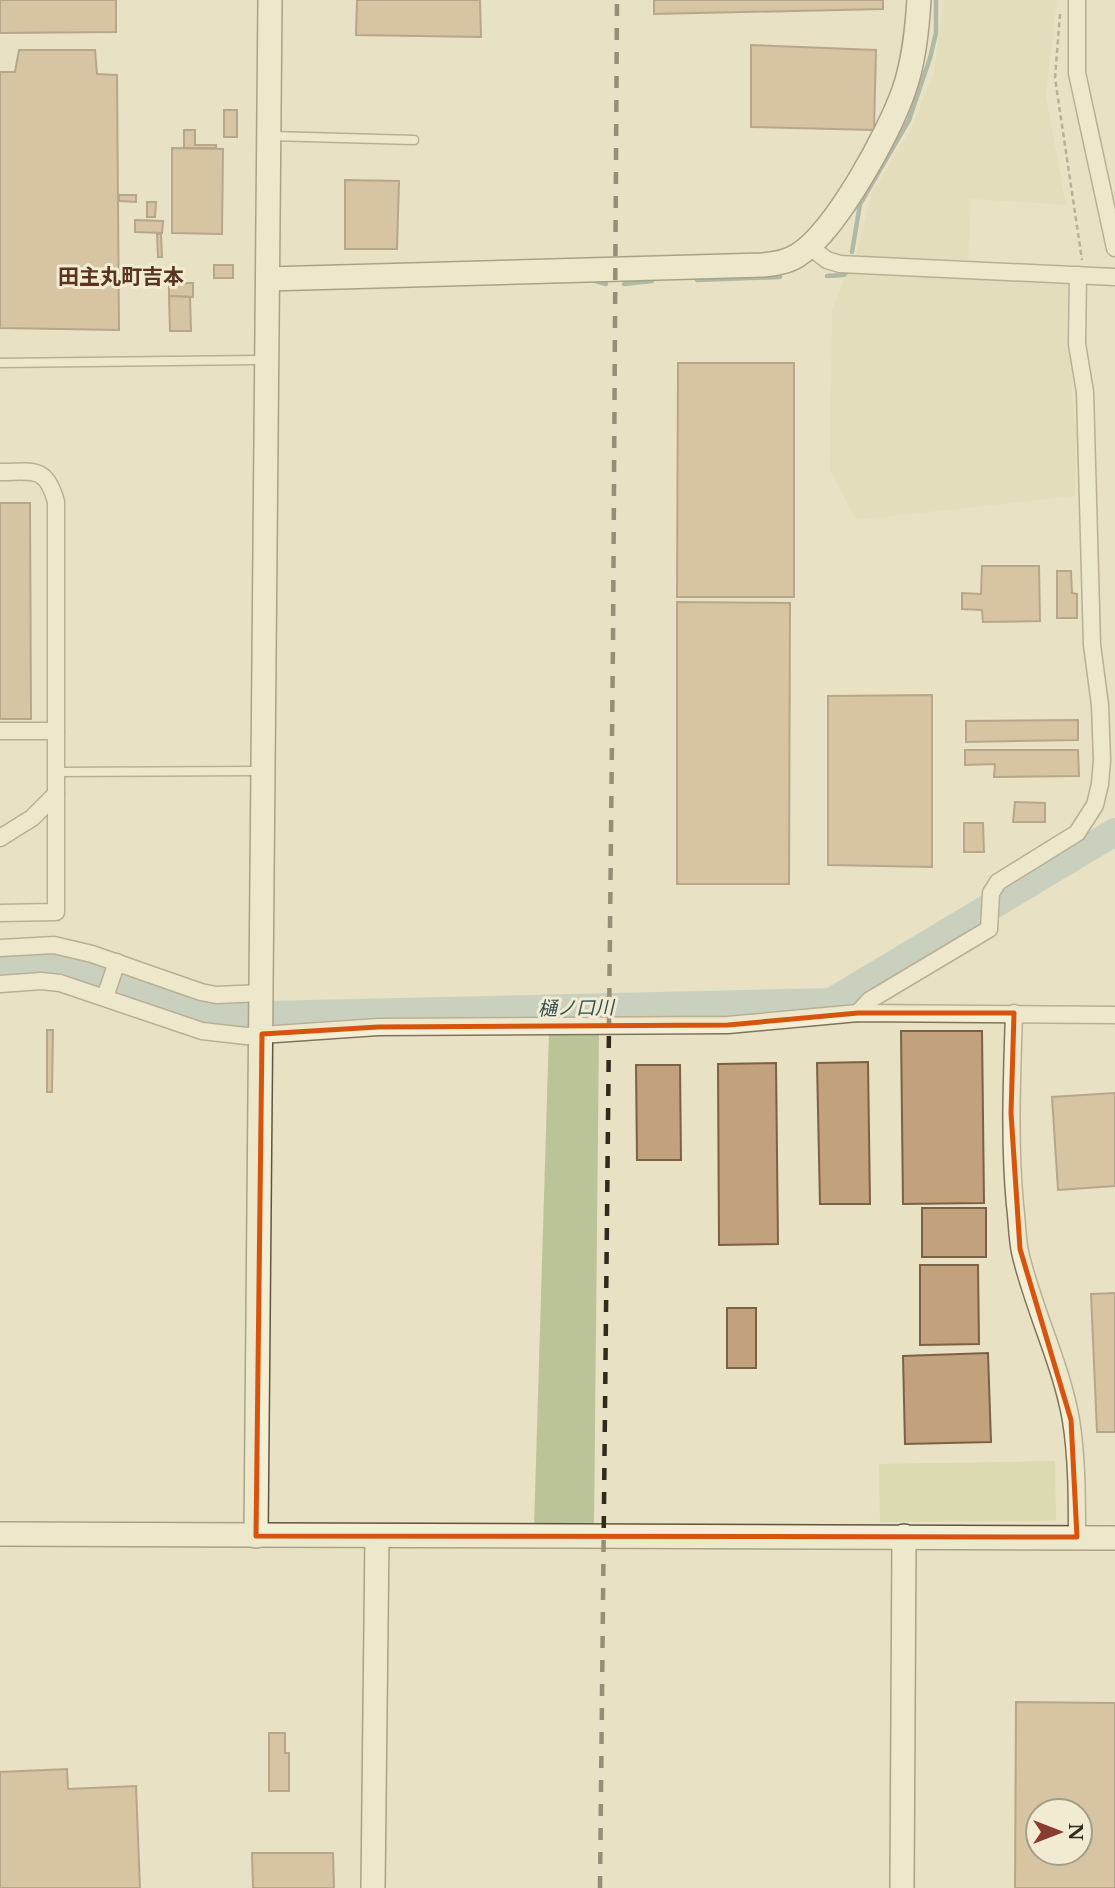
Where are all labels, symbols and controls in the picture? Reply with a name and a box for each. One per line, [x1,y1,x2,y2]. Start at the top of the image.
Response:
district label: 田主丸町吉本 [58,264,184,290]
water label: 樋ノ口川 [538,996,616,1020]
north arrow [1024,1797,1094,1867]
text: N [1064,1823,1087,1841]

